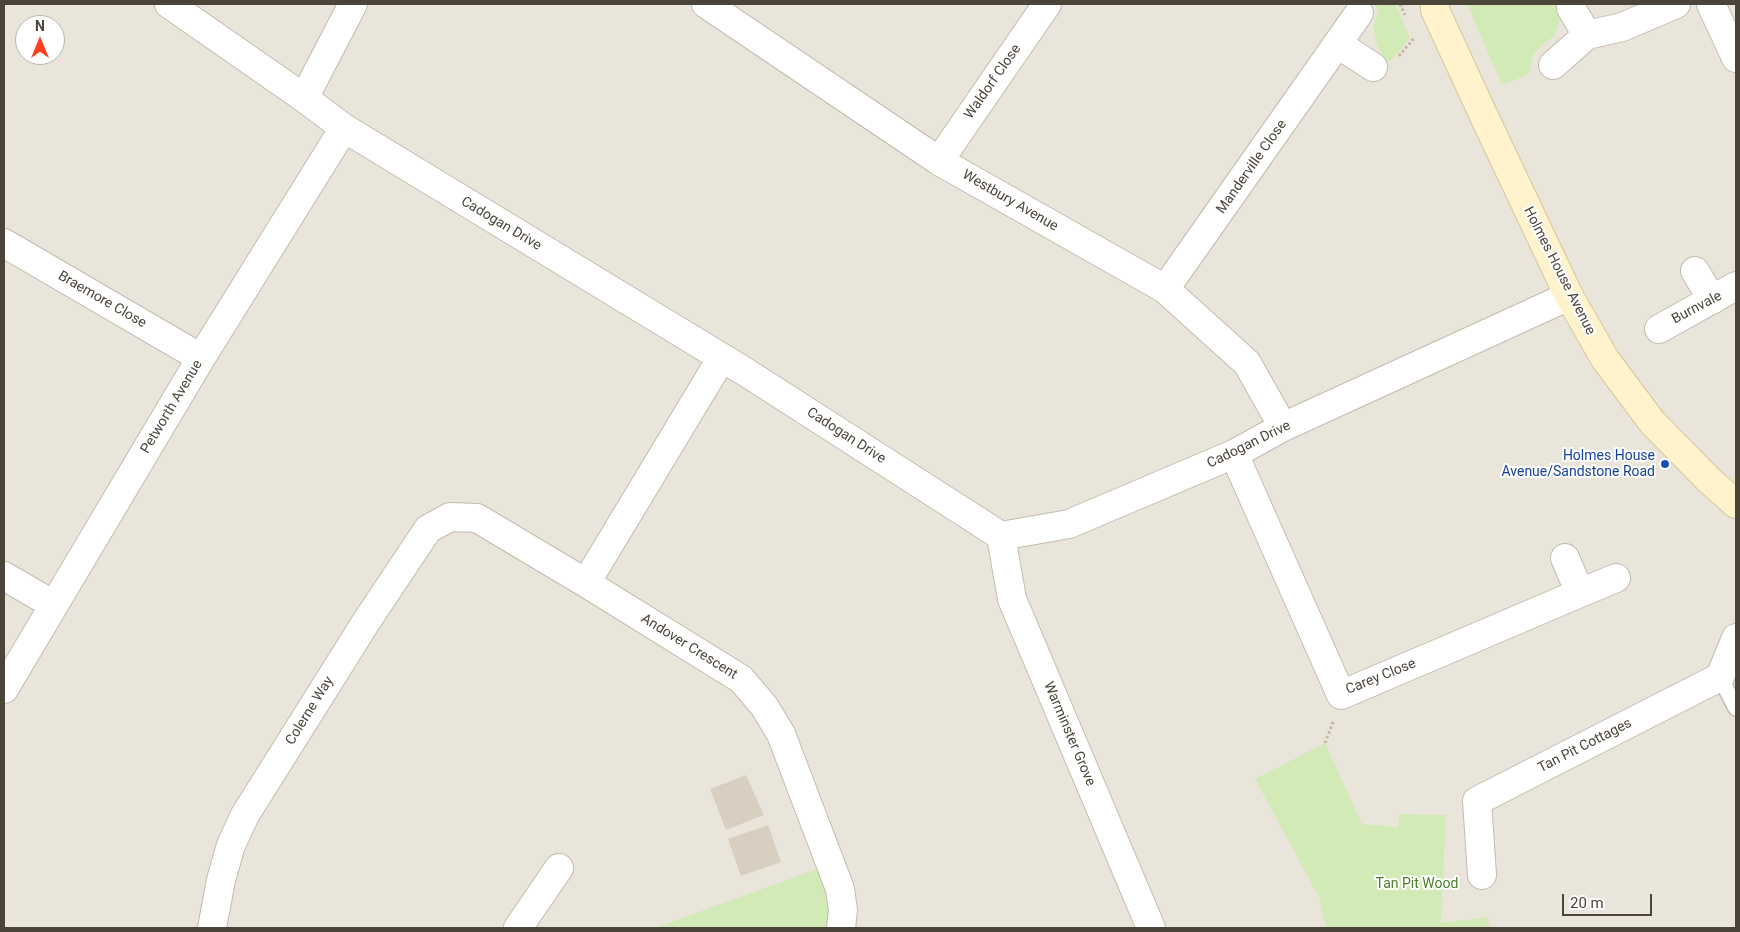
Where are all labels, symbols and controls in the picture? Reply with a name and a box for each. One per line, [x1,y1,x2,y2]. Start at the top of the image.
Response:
north arrow [15,15,65,65]
text: N [35,18,45,34]
street label: Waldorf Close [961,41,1025,123]
street label: Manderville Close [1213,117,1291,217]
street label: Westbury Avenue [959,167,1061,235]
street label: Cadogan Drive [458,193,544,255]
street label: Holmes House Avenue [1519,204,1599,338]
street label: Braemore Close [55,268,149,332]
street label: Burnvale [1669,288,1725,328]
street label: Petworth Avenue [138,357,206,457]
street label: Cadogan Drive [803,404,889,468]
street label: Cadogan Drive [1205,418,1293,472]
place label: Holmes House Avenue/Sandstone Road [1501,448,1655,481]
marker: Holmes House Avenue/Sandstone Road [1659,458,1671,470]
street label: Andover Crescent [638,611,740,683]
street label: Carey Close [1344,655,1418,699]
street label: Colerne Way [282,674,338,748]
street label: Warminster Grove [1039,679,1099,789]
street label: Tan Pit Cottages [1535,715,1635,777]
park label: Tan Pit Wood [1376,876,1458,892]
scale bar [1565,884,1655,916]
text: 20 m [1570,894,1604,912]

